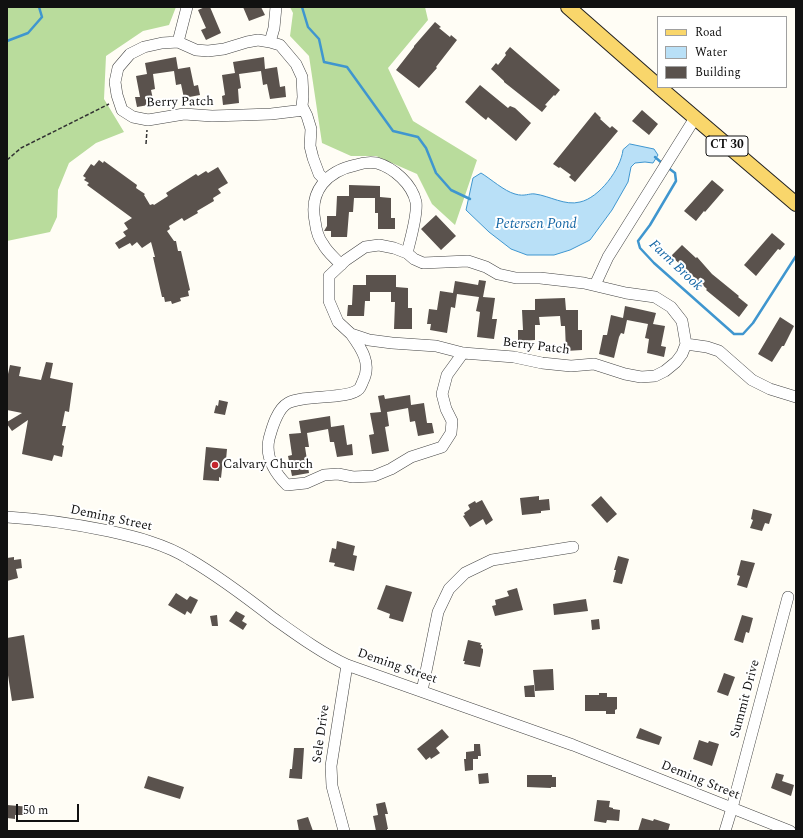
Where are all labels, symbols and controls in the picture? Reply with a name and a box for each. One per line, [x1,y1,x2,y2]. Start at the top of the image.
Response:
legend [657,16,787,88]
text: Road [695,23,722,42]
text: Water [695,43,727,62]
text: Building [695,63,741,82]
street label: Berry Patch [146,95,214,111]
road number: CT 30 [706,136,748,156]
water label: Petersen Pond [495,217,577,233]
water label: Farm Brook [645,237,705,295]
street label: Berry Patch [502,335,570,359]
place label: Calvary Church [223,457,313,473]
marker: Calvary Church [210,460,220,470]
street label: Deming Street [69,503,153,535]
street label: Deming Street [355,646,439,688]
street label: Summit Drive [728,658,764,740]
street label: Sele Drive [310,704,334,764]
street label: Deming Street [658,758,742,804]
scale bar [18,796,81,822]
text: 50 m [23,801,48,820]

